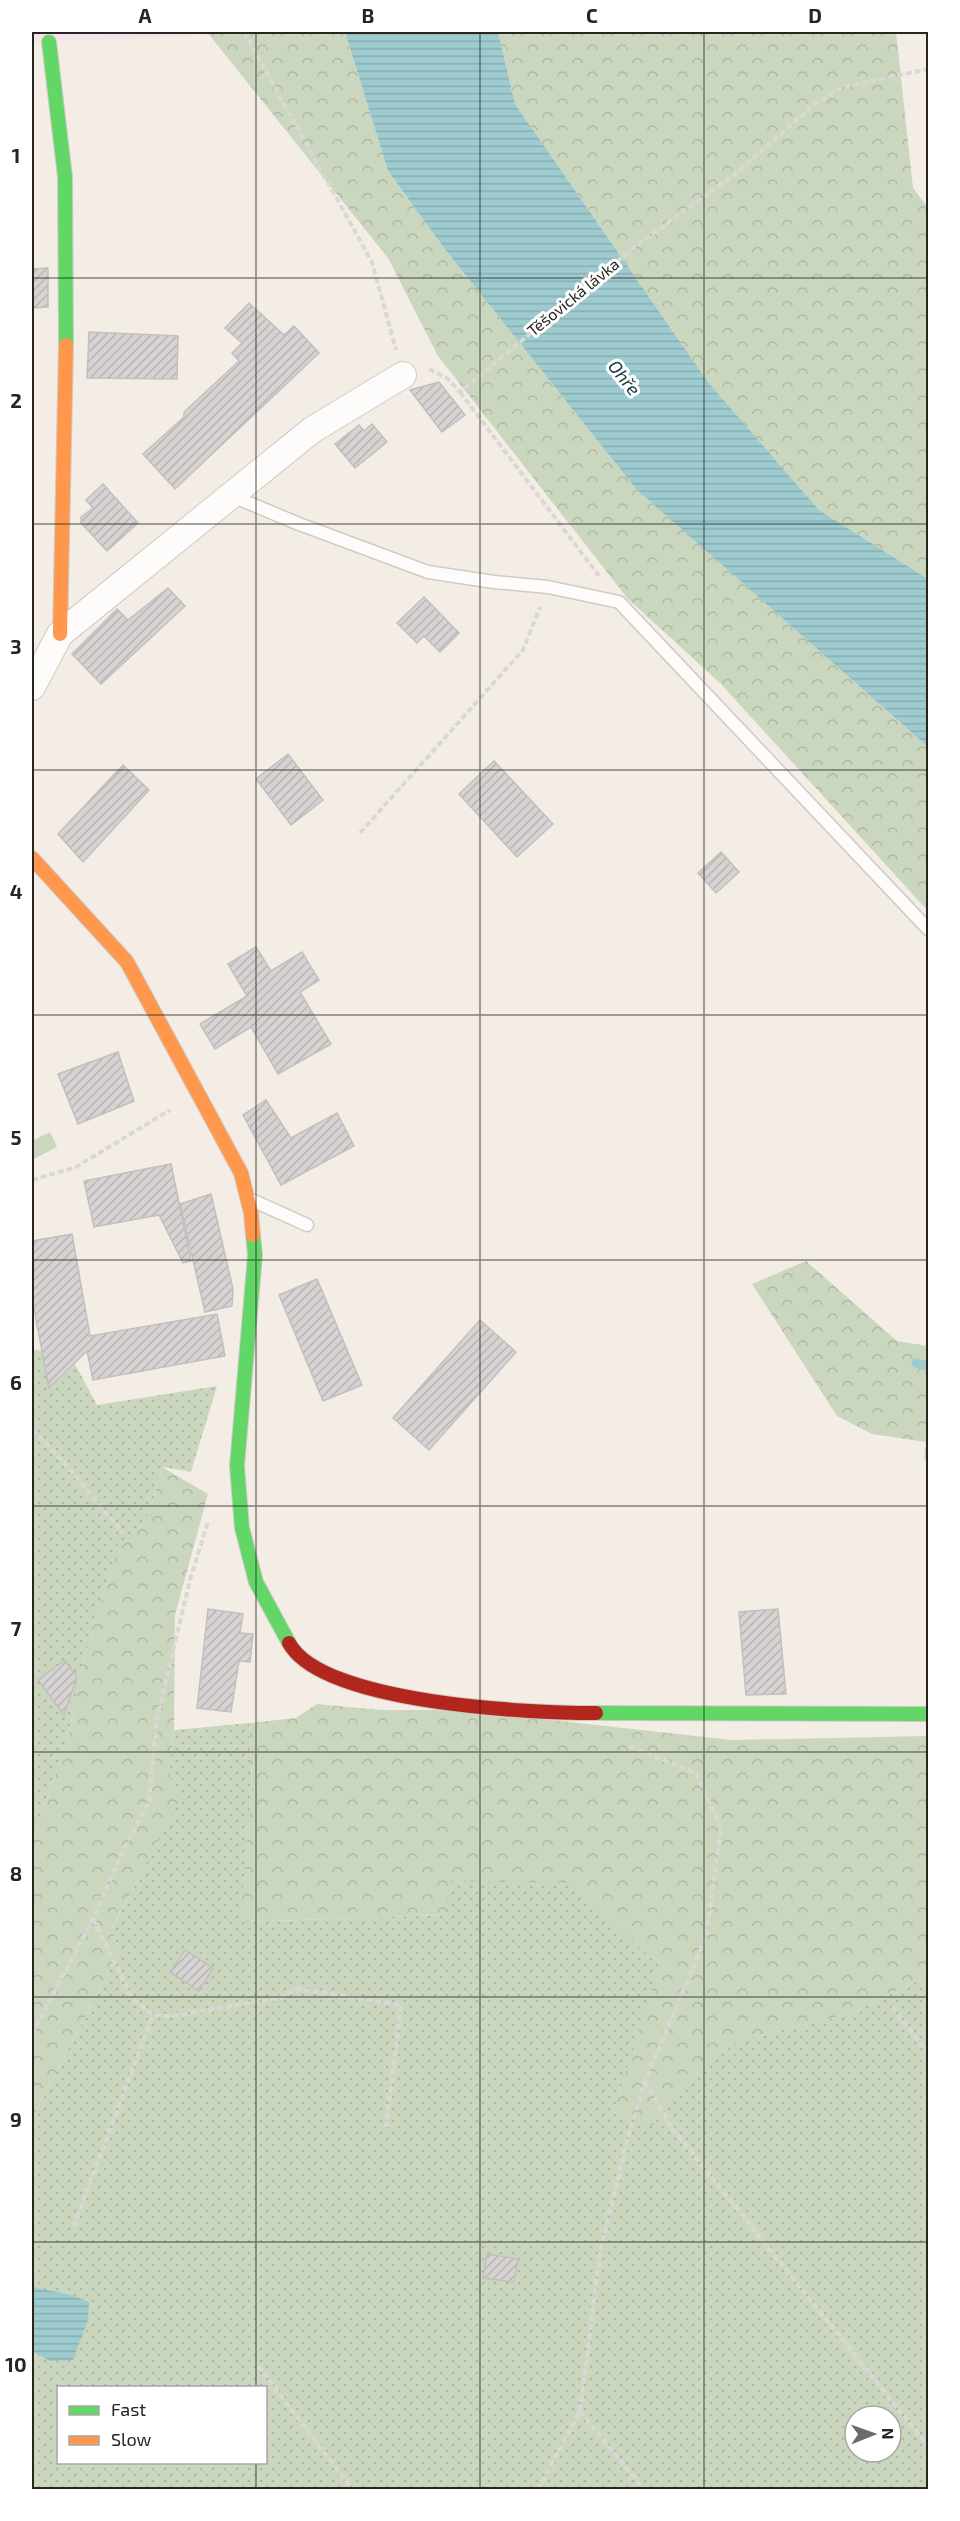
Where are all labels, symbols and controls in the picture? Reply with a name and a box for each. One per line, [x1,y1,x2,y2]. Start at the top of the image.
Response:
text: A [138,3,152,27]
text: B [362,3,374,27]
text: C [586,3,598,27]
text: D [808,3,822,27]
text: 1 [12,143,20,167]
street label: Těšovická lávka [523,254,623,340]
water label: Ohře [604,355,646,400]
text: 2 [10,388,22,412]
text: 3 [10,634,22,658]
text: 4 [10,879,23,903]
text: 5 [10,1125,22,1149]
text: 6 [10,1370,22,1394]
text: 7 [11,1616,22,1640]
text: 8 [10,1861,22,1885]
text: 9 [10,2107,22,2131]
text: 10 [5,2352,27,2376]
legend [57,2386,267,2464]
text: Fast [111,2398,146,2420]
north arrow [843,2404,903,2464]
text: Slow [111,2428,152,2450]
text: N [879,2428,898,2440]

